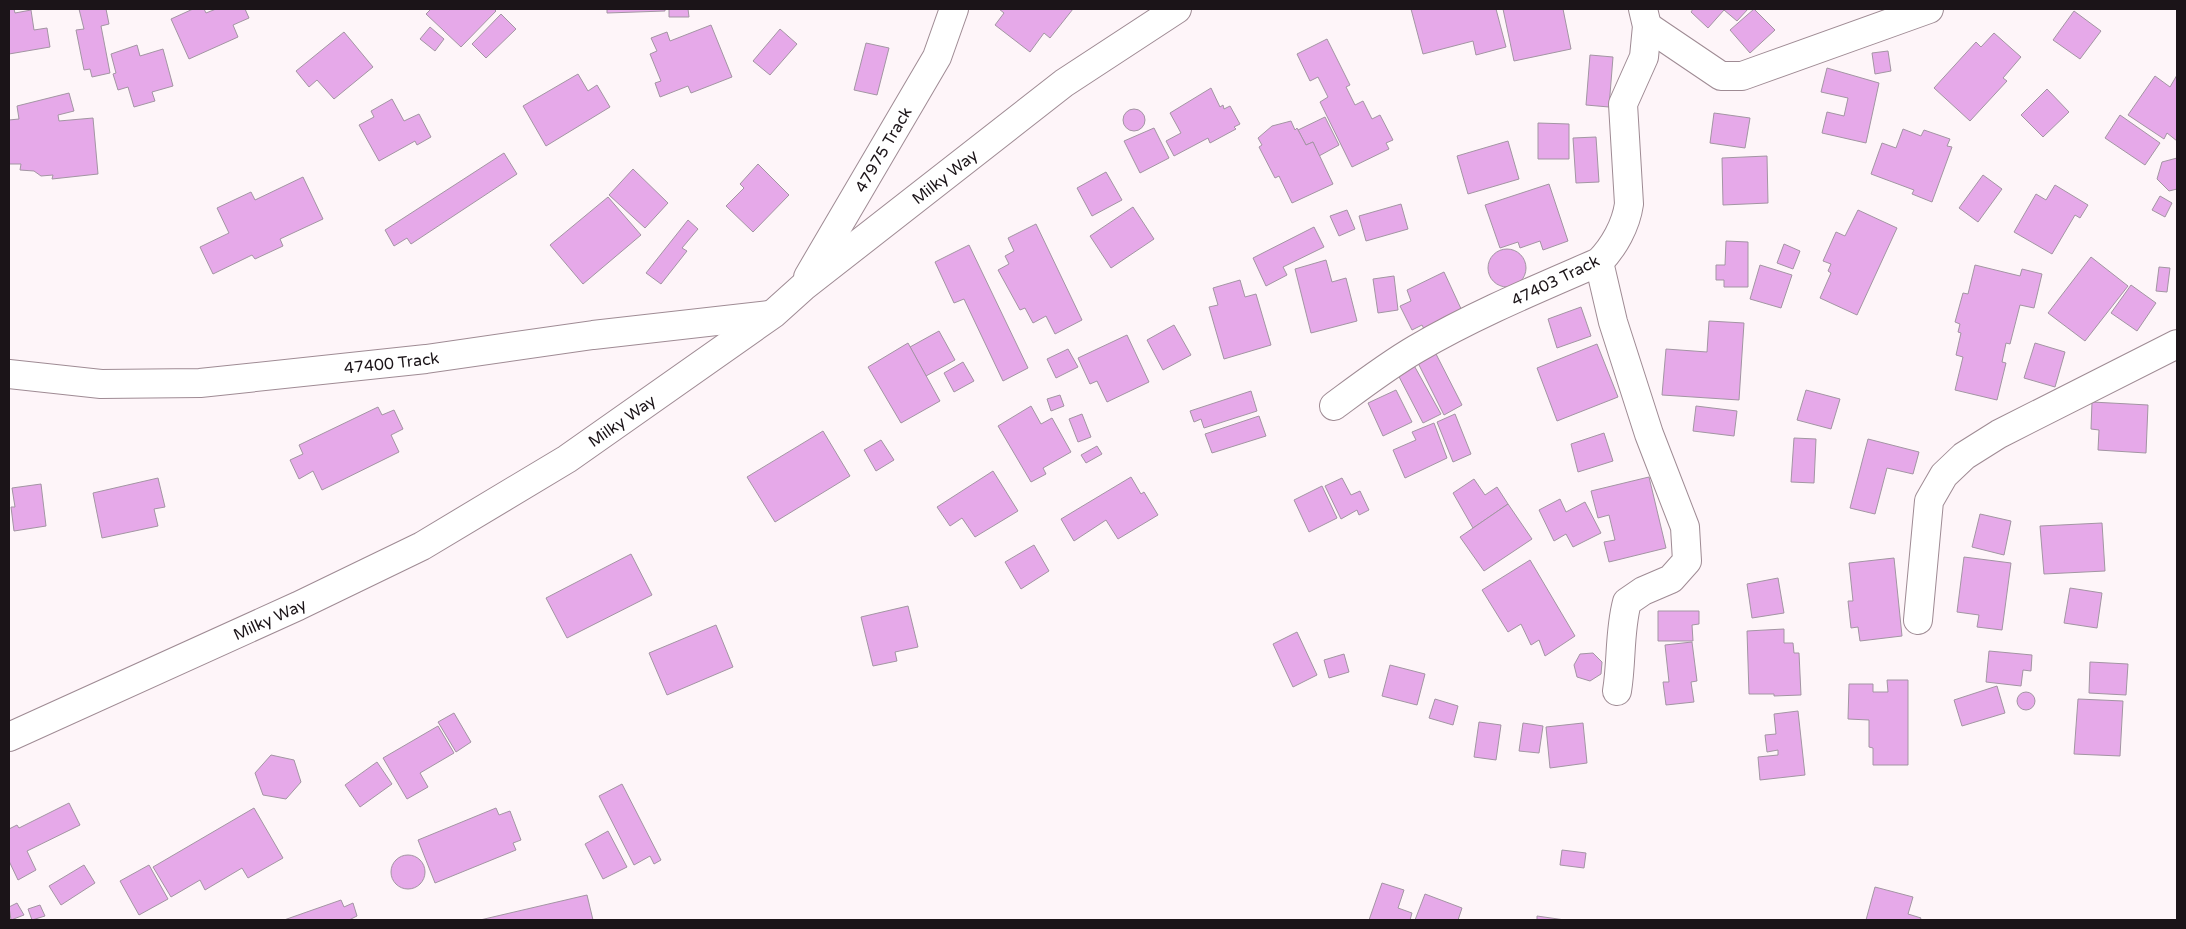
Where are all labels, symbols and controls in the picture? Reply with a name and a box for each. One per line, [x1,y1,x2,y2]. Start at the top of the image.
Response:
street label: 47975 Track [851,103,917,196]
street label: Milky Way [908,145,982,209]
street label: 47403 Track [1508,251,1603,311]
street label: 47400 Track [343,348,441,379]
street label: Milky Way [585,391,660,452]
street label: Milky Way [230,594,310,645]

